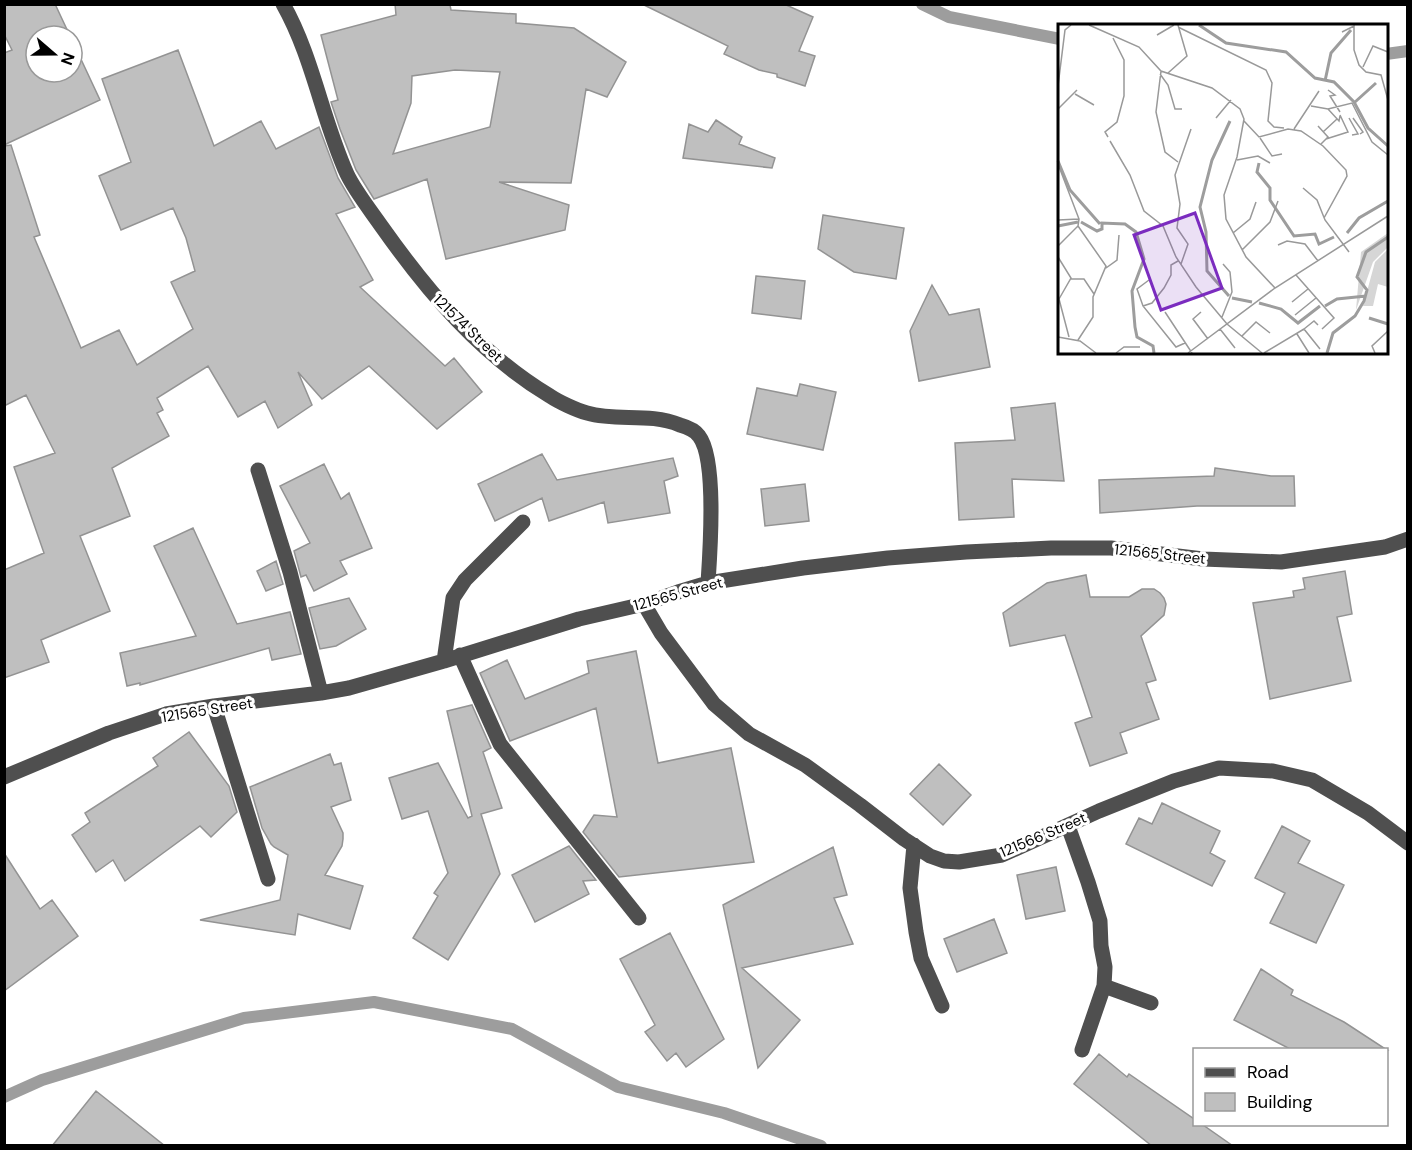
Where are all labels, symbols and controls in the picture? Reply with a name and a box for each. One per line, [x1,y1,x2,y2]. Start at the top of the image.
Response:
north arrow [24,24,84,84]
inset map [1058,24,1388,354]
text: N [56,50,79,68]
street label: 121574 Street [429,290,507,366]
street label: 121565 Street [1113,539,1207,569]
street label: 121565 Street [631,572,725,616]
street label: 121565 Street [160,693,254,727]
street label: 121566 Street [997,808,1090,862]
legend [1193,1048,1388,1126]
text: Road [1247,1060,1289,1084]
text: Building [1247,1090,1312,1114]

